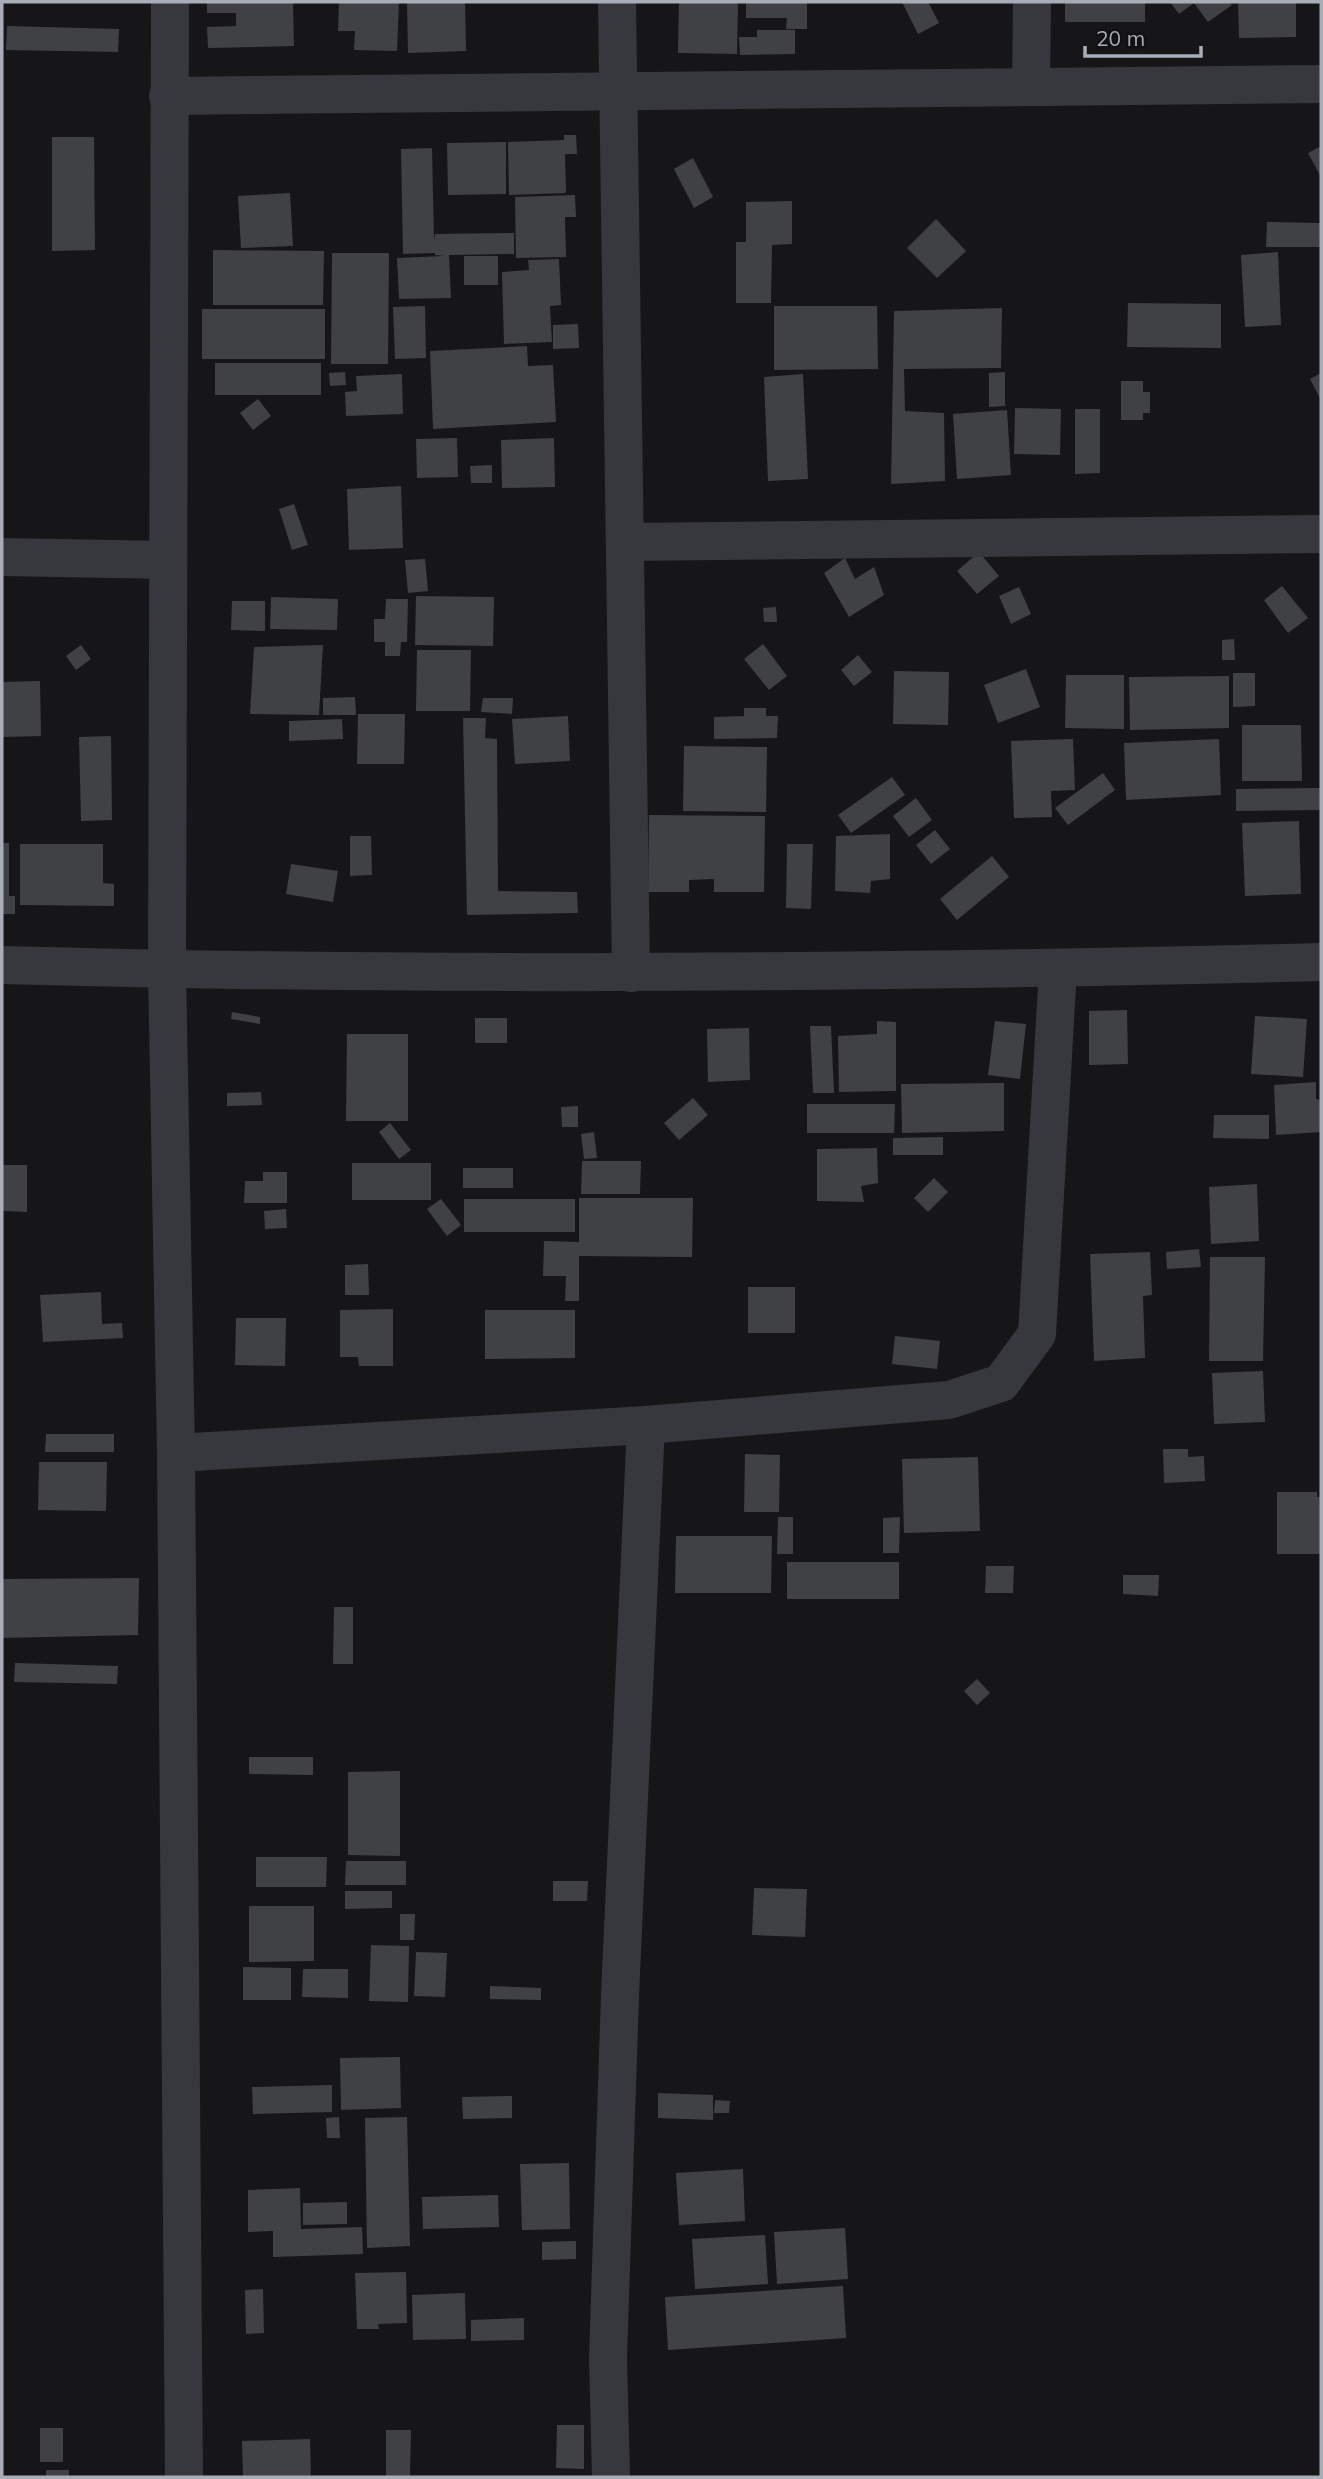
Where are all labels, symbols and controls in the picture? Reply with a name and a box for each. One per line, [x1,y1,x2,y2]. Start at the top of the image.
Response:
scale bar [1085,14,1200,58]
text: 20 m [1096,25,1145,51]

